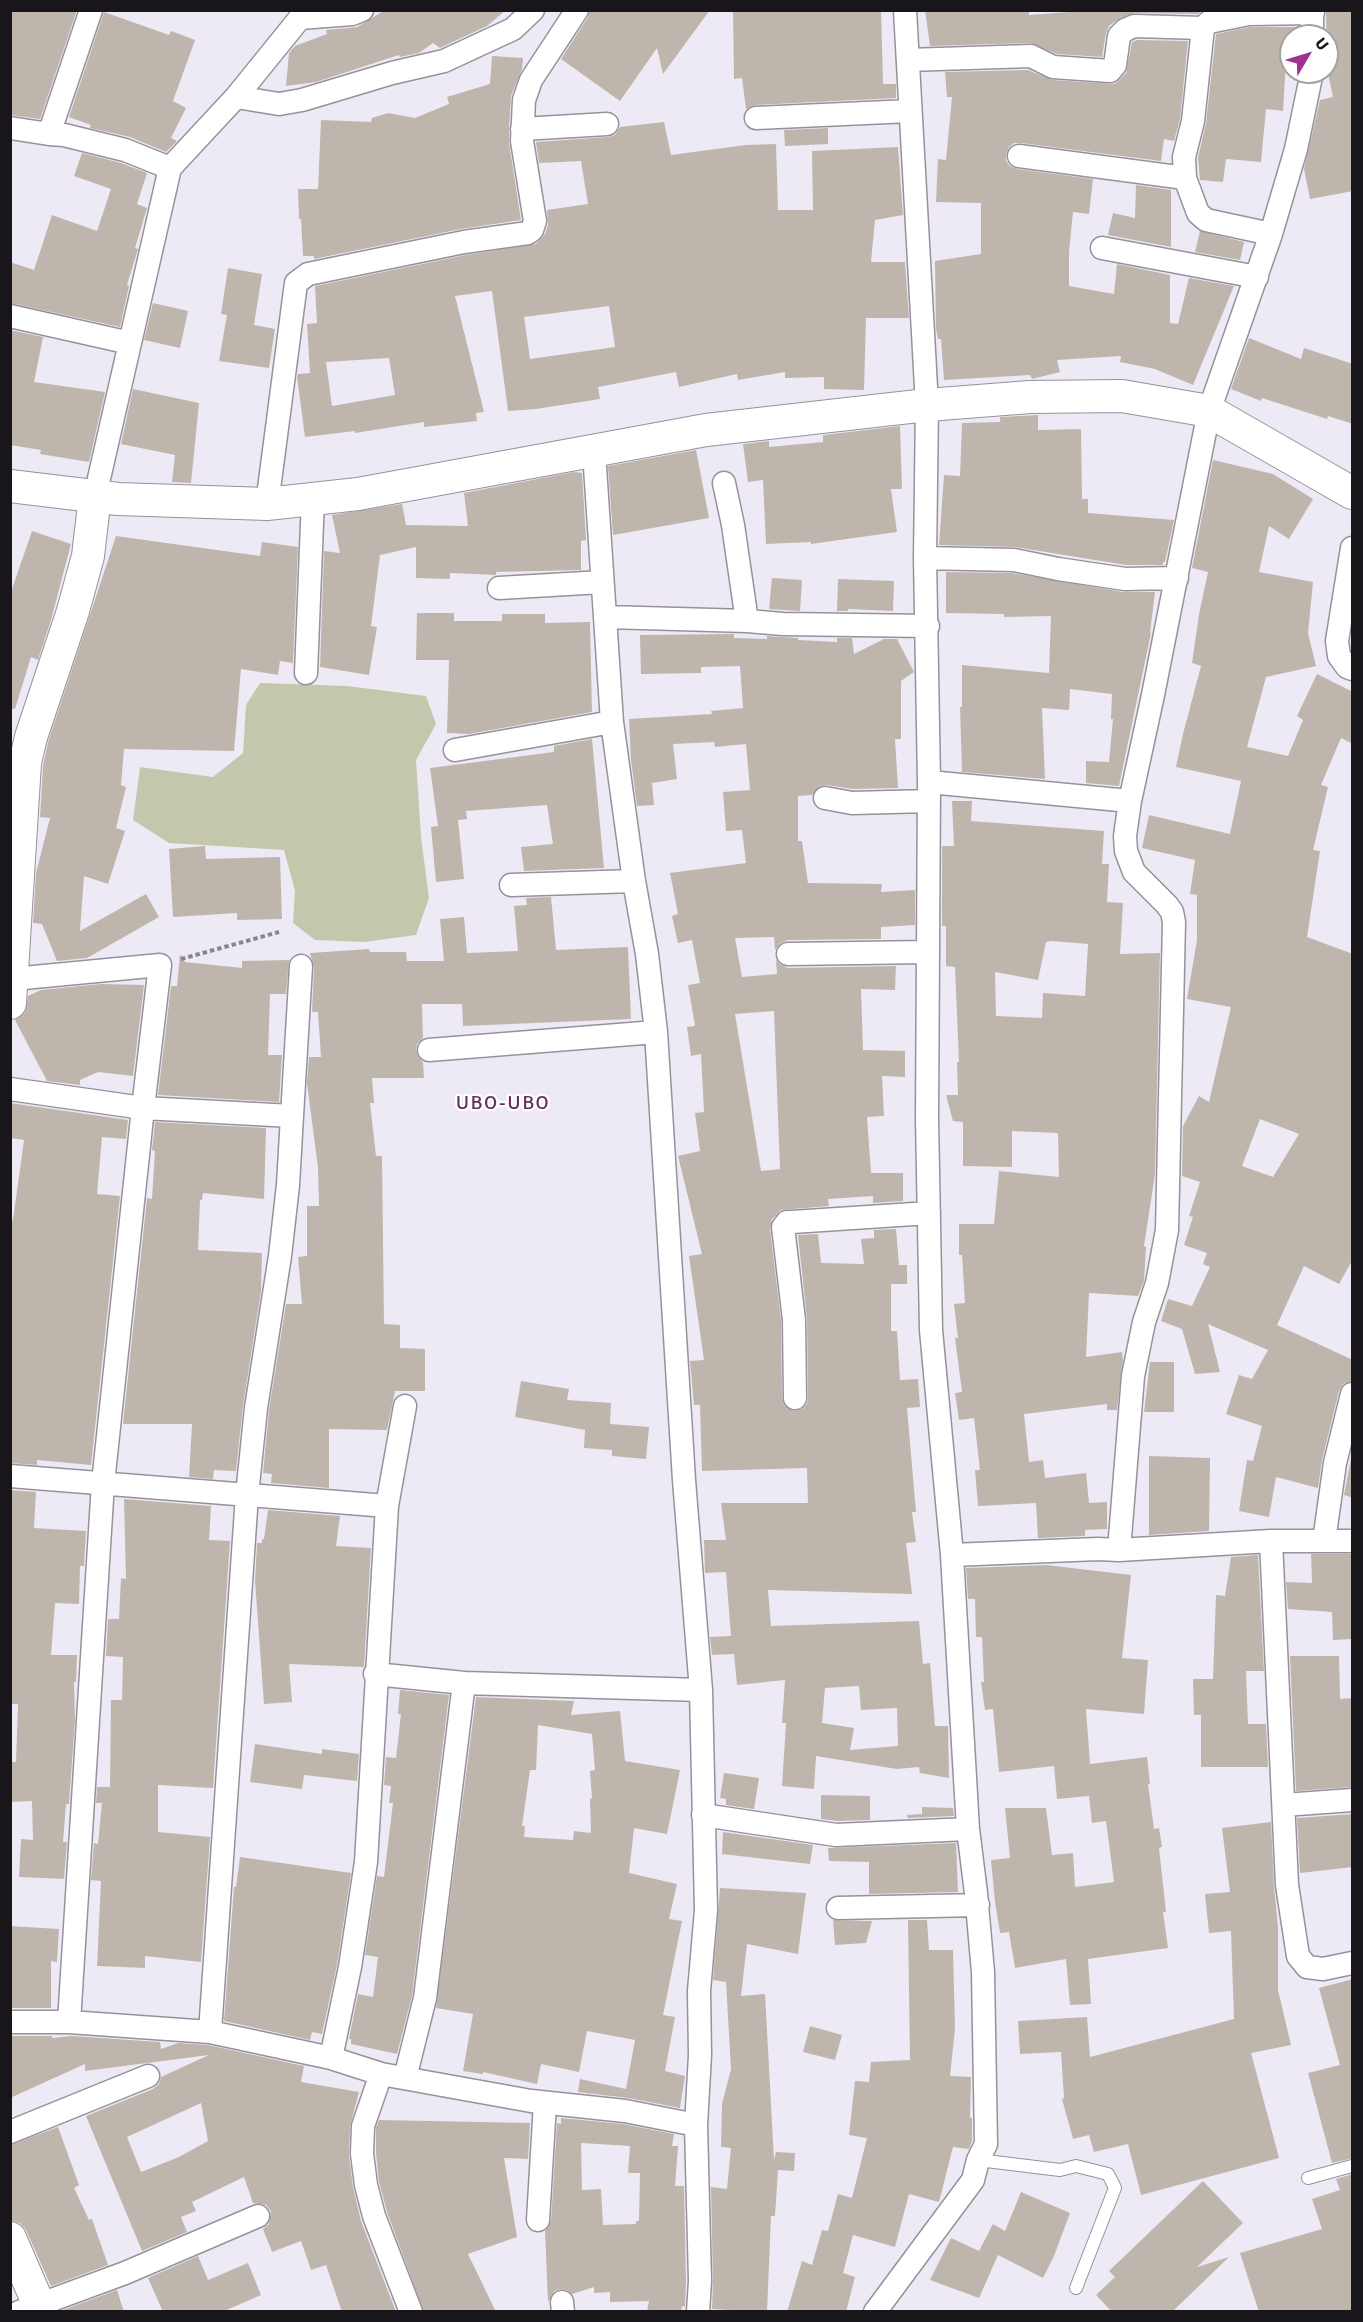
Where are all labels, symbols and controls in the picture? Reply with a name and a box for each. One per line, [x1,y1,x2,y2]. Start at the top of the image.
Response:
north arrow [1279,24,1339,84]
text: U [1310,34,1333,55]
district label: UBO-UBO [456,1092,550,1116]

